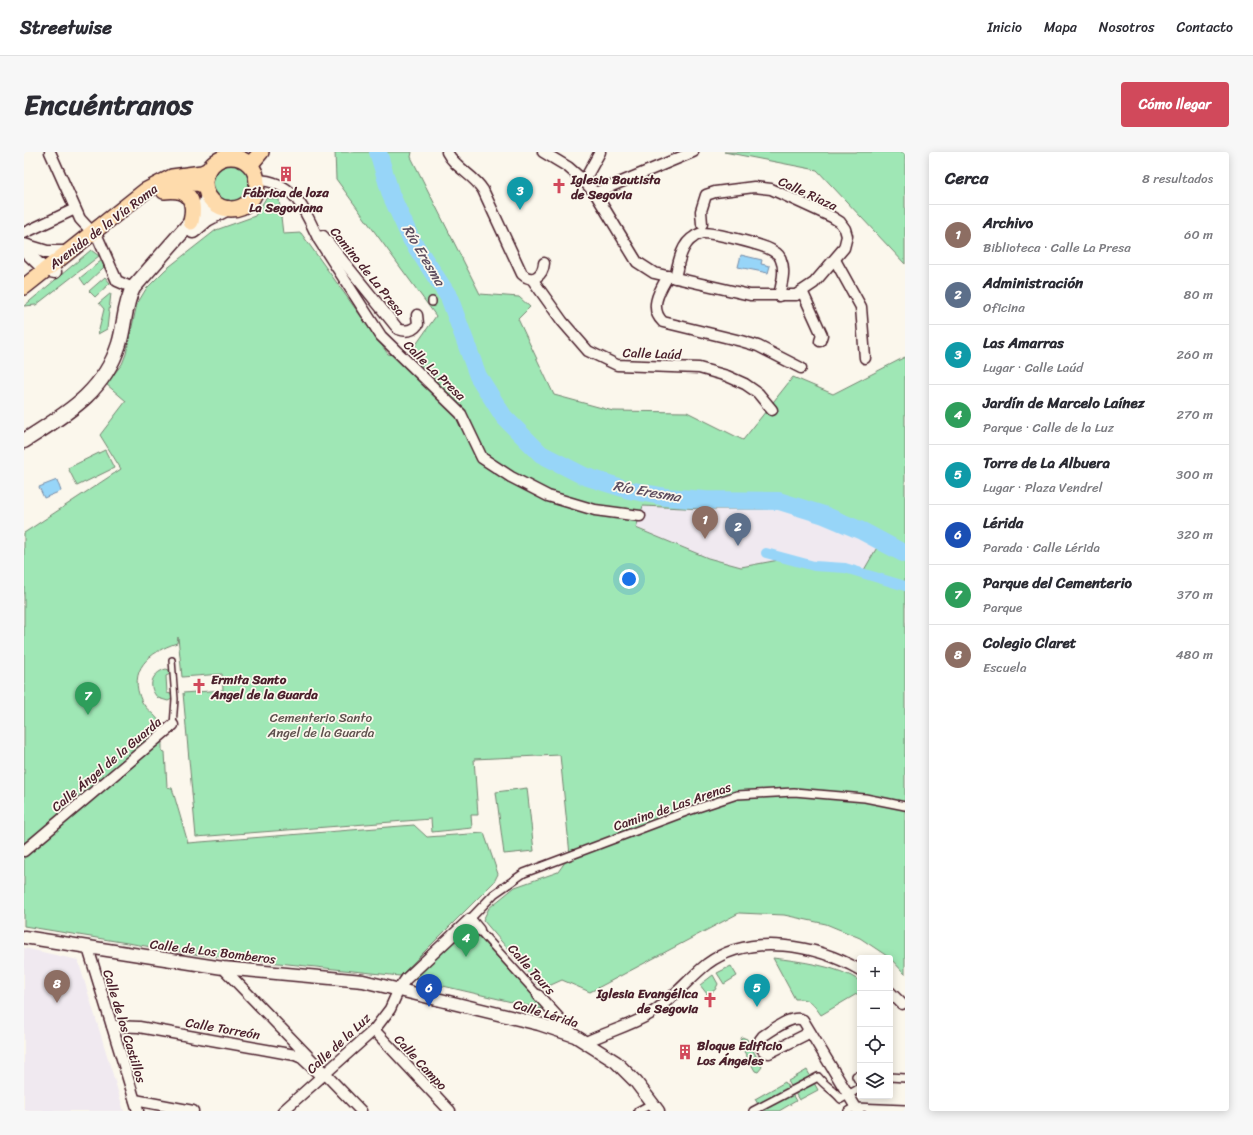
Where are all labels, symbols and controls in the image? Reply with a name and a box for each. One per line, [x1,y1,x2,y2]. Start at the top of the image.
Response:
text: Streetwise [20,11,112,44]
text: Inicio [987,15,1022,40]
text: Mapa [1044,15,1077,40]
text: Nosotros [1099,15,1154,40]
text: Contacto [1176,15,1233,40]
text: Encuéntranos [24,80,193,129]
button: Cómo llegar [1121,82,1229,127]
text: Cerca [945,163,988,193]
building icon: Fábrica de loza La Segoviana [277,165,295,183]
text: 8 resultados [1142,167,1213,190]
place label: Iglesia Bautista de Segovia [570,168,661,206]
street label: Calle Riaza [774,170,842,217]
street label: Avenida de la Vía Roma [43,177,163,276]
pin: 3 [507,177,533,210]
church icon: Iglesia Bautista de Segovia [550,177,568,195]
place label: Fábrica de loza La Segoviana [242,181,329,219]
text: Archivo [983,210,1033,236]
water label: Río Eresma [395,220,453,293]
street label: Camino de La Presa [324,221,411,322]
text: 1 [955,223,961,246]
text: 60 m [1184,223,1213,246]
text: Biblioteca · Calle La Presa [983,236,1131,259]
text: Administración [983,270,1083,296]
text: 2 [954,283,962,306]
text: 80 m [1184,283,1213,306]
text: Oficina [983,296,1025,319]
text: Las Amarras [983,330,1064,356]
street label: Calle La Presa [398,334,472,407]
street label: Calle Laúd [622,341,683,366]
text: 3 [954,343,962,366]
text: 260 m [1177,343,1213,366]
text: Lugar · Calle Laúd [983,356,1083,379]
text: Jardín de Marcelo Laínez [983,390,1145,416]
text: 4 [954,403,962,426]
text: 270 m [1176,403,1213,426]
text: Parque · Calle de la Luz [983,416,1114,439]
text: Torre de La Albuera [983,450,1110,476]
text: 5 [954,463,962,486]
text: 300 m [1176,463,1213,486]
water label: Río Eresma [611,473,685,510]
text: Lugar · Plaza Vendrel [983,476,1102,499]
pin: 1 [692,506,718,539]
text: Lérida [983,510,1023,536]
pin: 2 [725,513,751,546]
text: 6 [954,523,962,546]
text: 320 m [1177,523,1213,546]
text: Parada · Calle Lérida [983,536,1100,559]
your location [619,569,639,589]
text: Parque del Cementerio [983,570,1132,596]
text: 7 [954,583,962,606]
text: 370 m [1177,583,1213,606]
text: Parque [983,596,1022,619]
text: Colegio Claret [983,630,1076,656]
text: 8 [954,643,962,666]
text: 480 m [1175,643,1213,666]
text: Escuela [983,656,1027,679]
place label: Ermita Santo Angel de la Guarda [210,668,318,706]
church icon: Ermita Santo Angel de la Guarda [190,677,208,695]
pin: 7 [75,682,101,715]
park label: Cementerio Santo Angel de la Guarda [267,706,375,744]
street label: Calle Ángel de la Guarda [46,711,167,818]
street label: Camino de Las Arenas [610,775,735,837]
pin: 4 [453,924,479,957]
street label: Calle de Los Bomberos [149,932,277,971]
street label: Calle Tours [502,938,562,1001]
map controls [857,955,893,1099]
button: + [857,955,893,991]
street label: Calle de los Castillos [96,967,153,1087]
pin: 8 [44,970,70,1003]
pin: 6 [416,974,442,1007]
pin: 5 [744,974,770,1007]
place label: Iglesia Evangélica de Segovia [596,982,698,1020]
church icon: Iglesia Evangélica de Segovia [701,991,719,1009]
button: − [857,991,893,1027]
street label: Calle Lérida [510,993,582,1034]
street label: Calle de la Luz [301,1007,377,1080]
street label: Calle Torreón [184,1011,262,1046]
button: locate [857,1027,893,1063]
street label: Calle Campo [388,1029,453,1096]
place label: Bloque Edificio Los Ángeles [697,1034,783,1072]
building icon: Bloque Edificio Los Ángeles [676,1043,694,1061]
button: layers [857,1063,893,1099]

